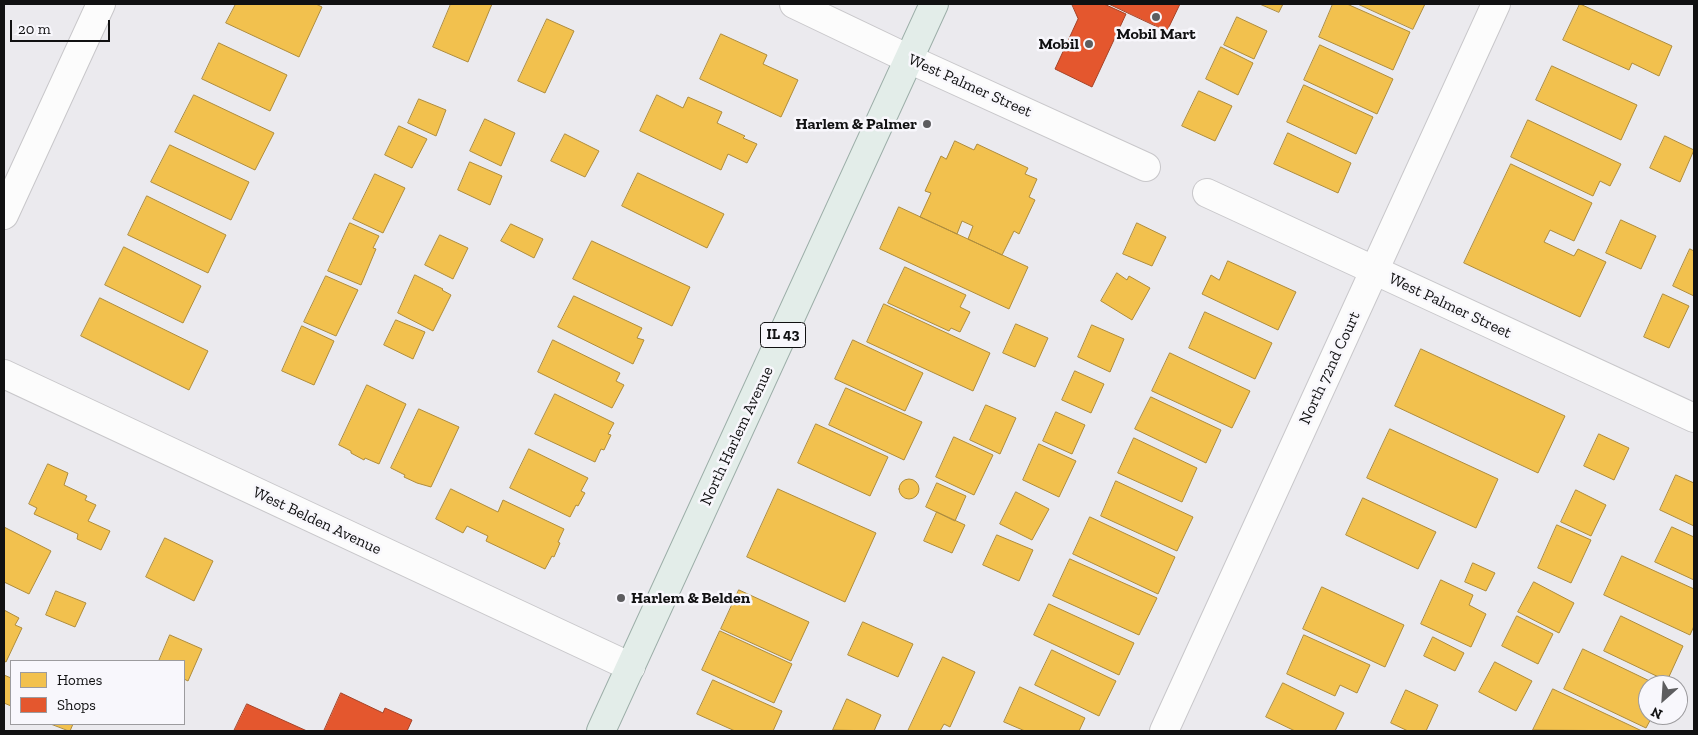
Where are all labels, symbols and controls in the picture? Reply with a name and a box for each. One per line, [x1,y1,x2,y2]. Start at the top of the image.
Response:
scale bar [12,10,112,42]
marker: Mobil Mart [1150,11,1162,23]
text: 20 m [18,20,51,38]
place label: Mobil Mart [1116,24,1196,44]
place label: Mobil [1038,34,1079,54]
marker: Mobil [1083,38,1095,50]
street label: West Palmer Street [905,50,1035,122]
place label: Harlem & Palmer [795,114,917,134]
marker: Harlem & Palmer [921,118,933,130]
street label: West Palmer Street [1386,269,1514,343]
street label: North 72nd Court [1295,308,1365,428]
road number: IL 43 [760,322,806,348]
street label: North Harlem Avenue [696,363,778,509]
street label: West Belden Avenue [250,483,384,559]
place label: Harlem & Belden [631,588,750,608]
marker: Harlem & Belden [615,592,627,604]
legend [10,660,185,725]
text: Homes [57,671,102,689]
north arrow [1638,675,1688,725]
text: Shops [57,696,96,714]
text: N [1648,703,1665,723]

